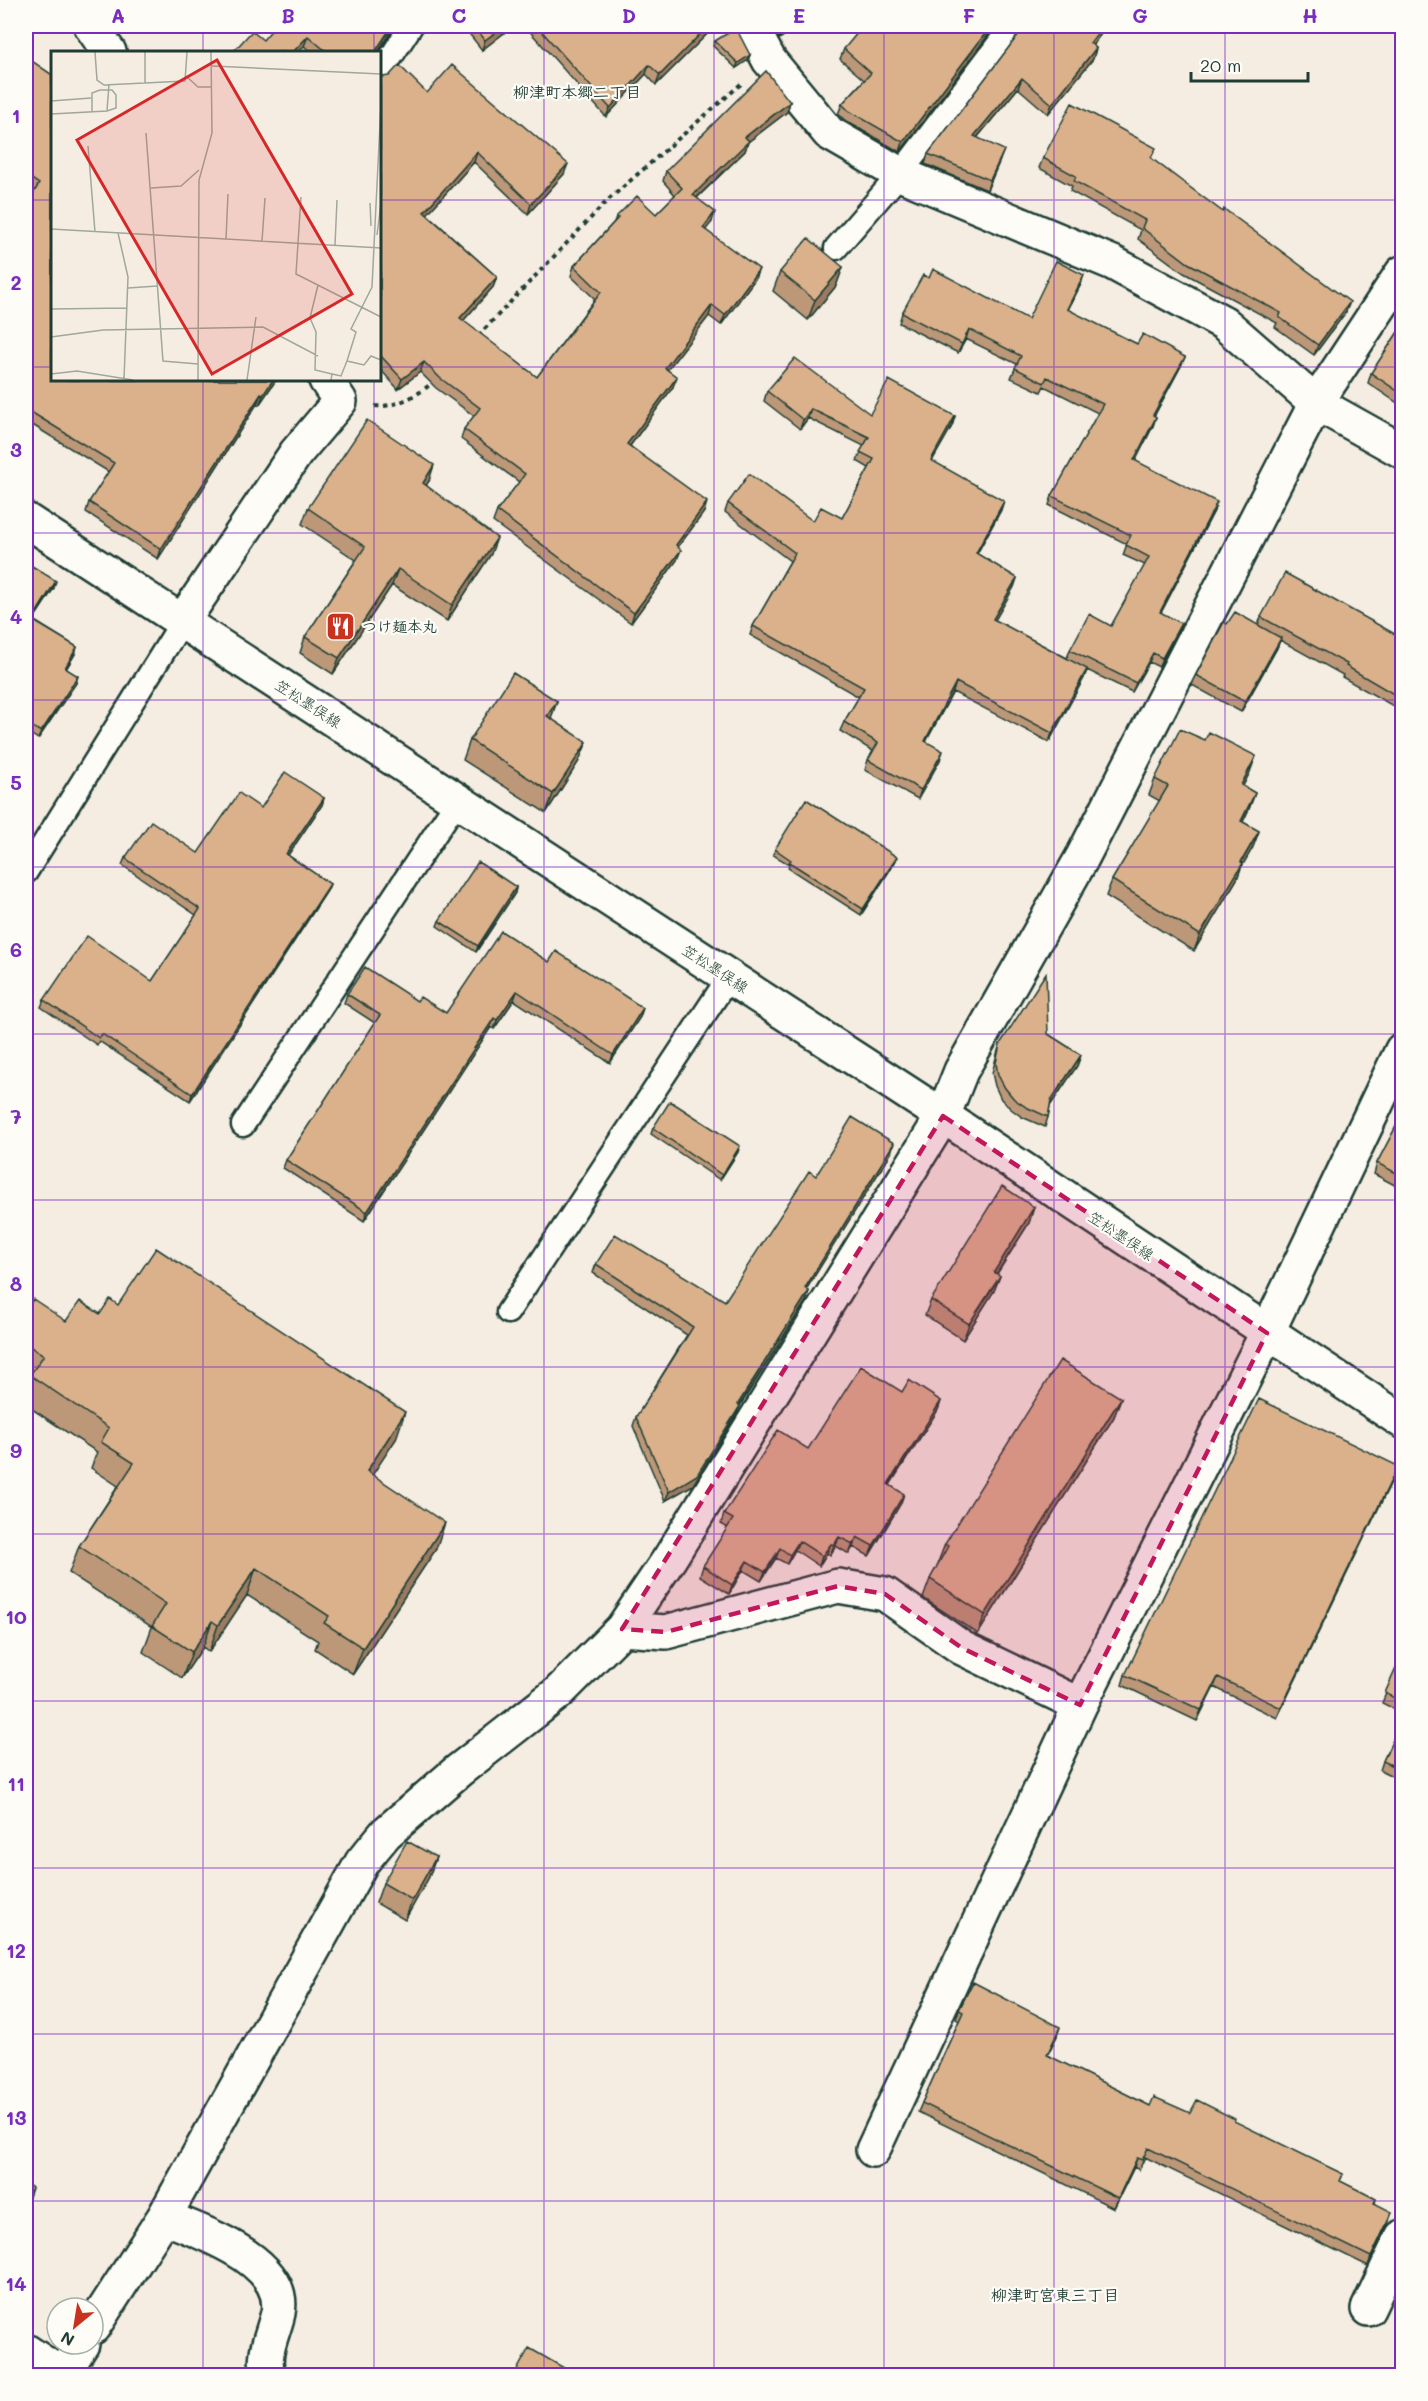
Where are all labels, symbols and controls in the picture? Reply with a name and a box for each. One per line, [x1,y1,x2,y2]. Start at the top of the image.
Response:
text: A [111,2,125,28]
text: B [281,2,295,28]
text: C [452,2,467,28]
text: D [622,2,636,28]
text: E [793,2,805,28]
text: F [963,2,976,28]
text: G [1132,2,1148,28]
text: H [1302,2,1318,28]
scale bar [1191,45,1308,83]
inset map [51,51,381,381]
text: 20 m [1200,53,1241,77]
district label: 柳津町本郷二丁目 [513,81,641,102]
text: 1 [12,102,20,128]
text: 2 [10,269,22,295]
text: 3 [10,436,22,462]
text: 4 [10,603,23,629]
restaurant icon: つけ麺本丸 [325,611,357,643]
place label: つけ麺本丸 [362,616,437,636]
street label: 笠松墨俣線 [272,674,345,732]
text: 5 [10,769,22,795]
text: 6 [10,936,22,962]
street label: 笠松墨俣線 [679,939,752,997]
text: 7 [10,1103,22,1129]
street label: 笠松墨俣線 [1085,1206,1158,1264]
text: 8 [10,1270,22,1296]
text: 9 [10,1437,22,1463]
text: 10 [5,1603,27,1629]
text: 11 [7,1770,25,1796]
text: 12 [6,1937,26,1963]
text: 13 [6,2104,26,2130]
text: 14 [5,2270,27,2296]
district label: 柳津町宮東三丁目 [991,2284,1119,2305]
north arrow [45,2296,105,2356]
text: N [57,2327,78,2352]

